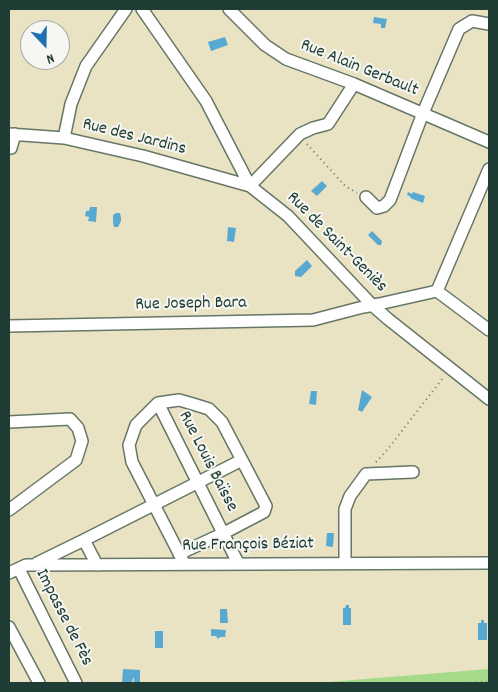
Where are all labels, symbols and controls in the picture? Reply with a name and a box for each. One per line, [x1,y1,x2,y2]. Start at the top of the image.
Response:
north arrow [20,20,70,70]
street label: Rue Alain Gerbault [297,35,421,103]
text: N [43,47,57,69]
street label: Rue des Jardins [80,115,188,161]
street label: Rue de Saint-Geniès [281,188,391,298]
street label: Rue Joseph Bara [135,293,247,317]
street label: Rue Louis Baïsse [172,408,242,516]
street label: Rue François Béziat [182,534,314,558]
street label: Impasse de Fès [29,566,97,670]

